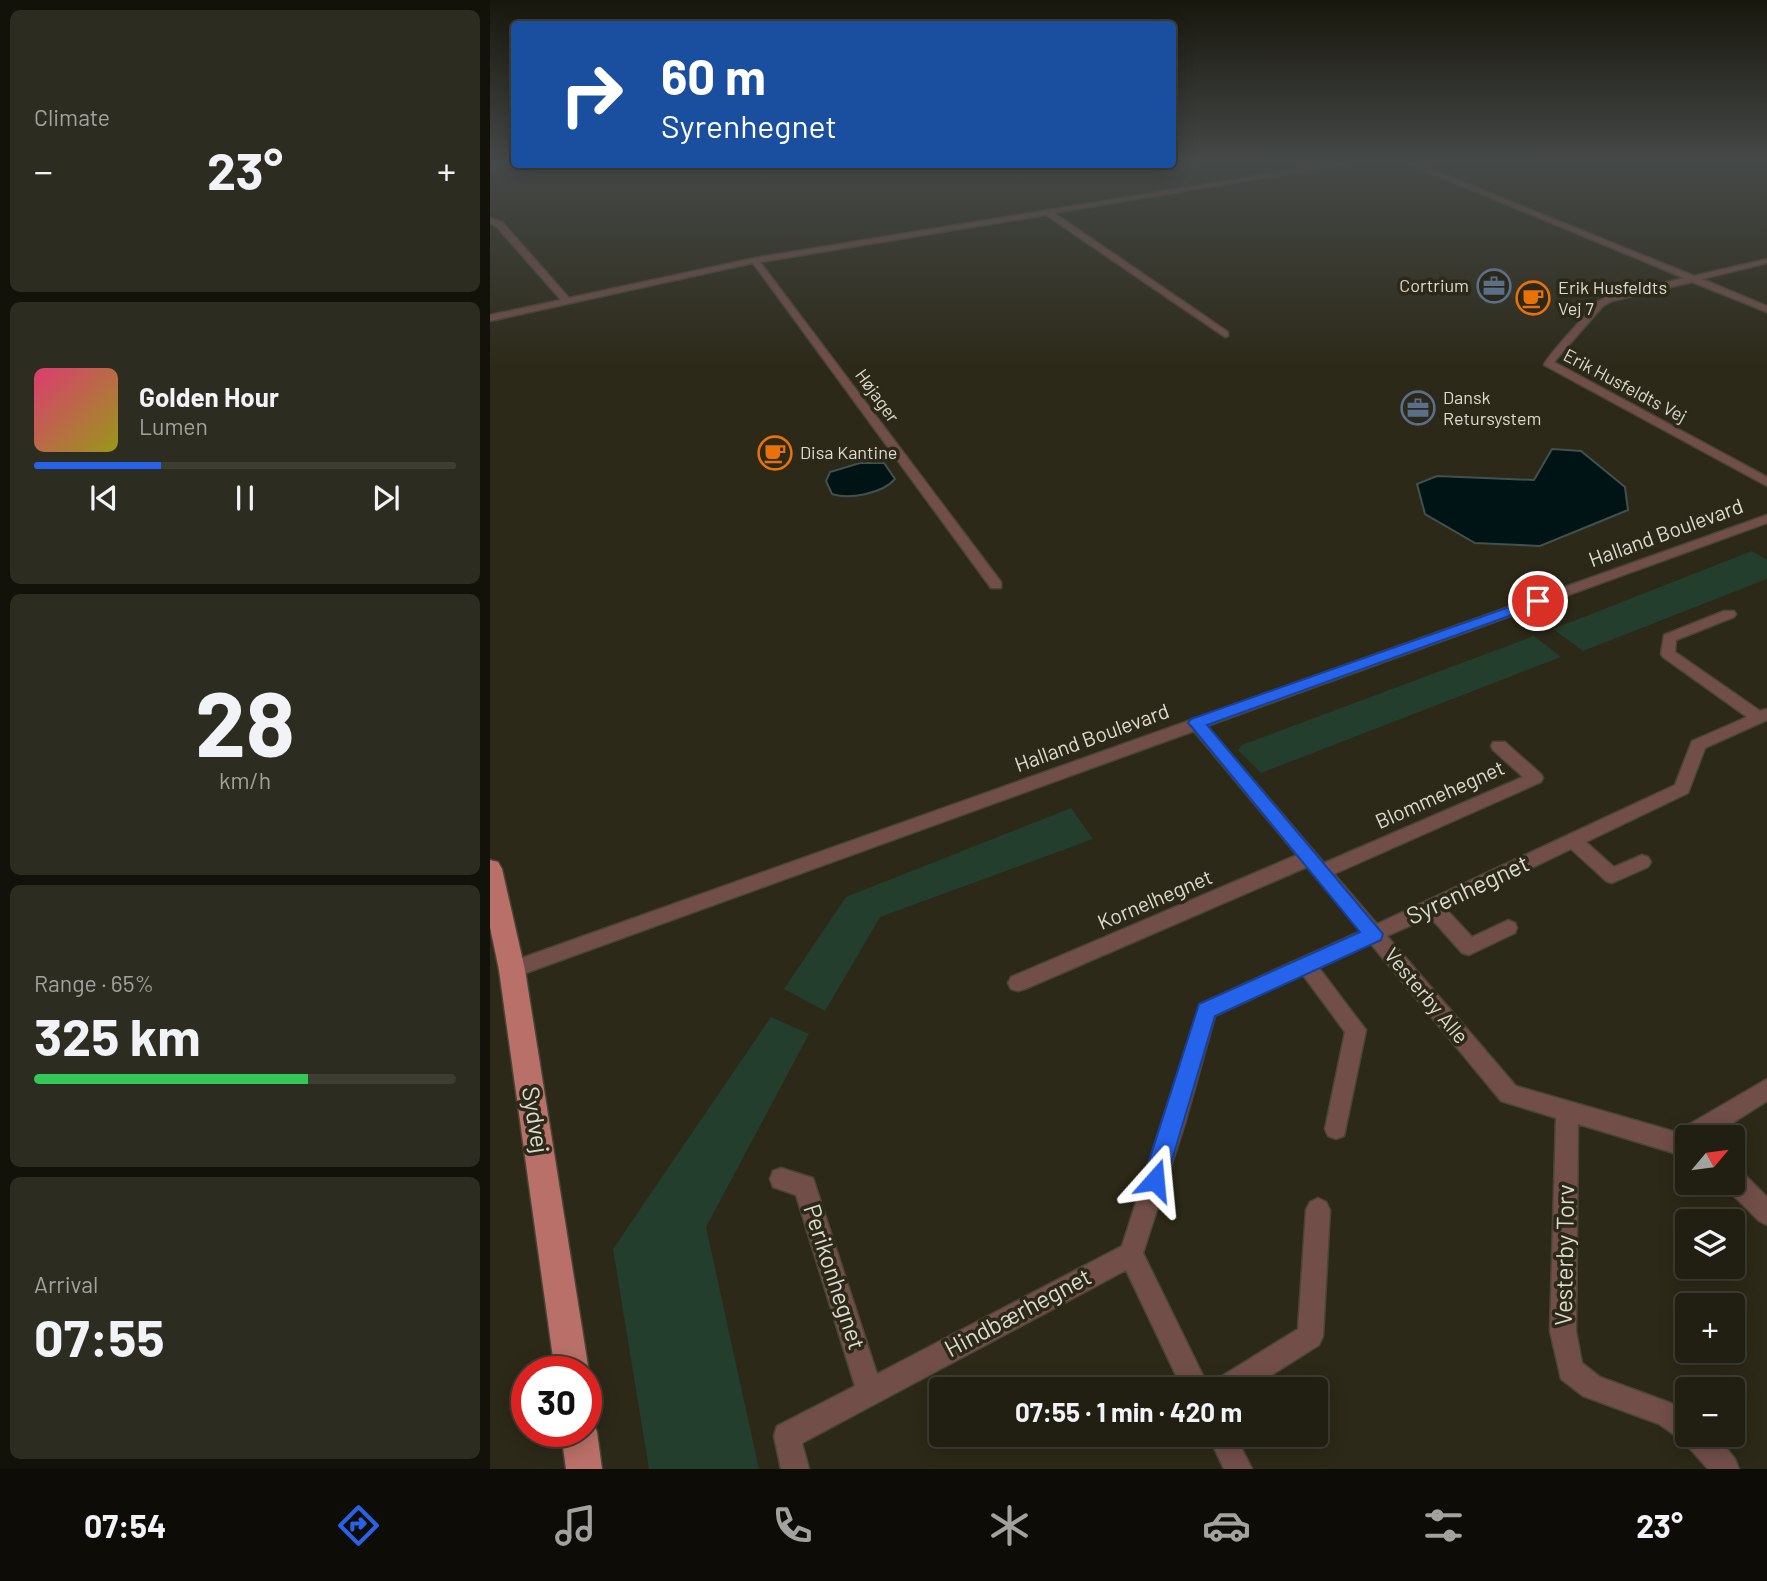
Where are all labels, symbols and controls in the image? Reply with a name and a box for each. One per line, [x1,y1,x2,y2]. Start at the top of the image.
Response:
text: 60 m [661,46,766,105]
icon: right [546,49,637,140]
text: Climate [34,103,110,131]
text: Syrenhegnet [661,106,837,144]
text: 23° [207,138,283,200]
text: − [34,147,53,193]
text: + [437,147,456,193]
office icon: Cortrium [1475,267,1513,305]
place label: Cortrium [1399,274,1469,296]
place label: Erik Husfeldts Vej 7 [1558,276,1667,319]
cafe icon: Erik Husfeldts Vej 7 [1514,279,1552,317]
street label: Erik Husfeldts Vej [1560,343,1691,427]
street label: Højager [851,364,905,427]
text: Golden Hour [139,381,279,412]
place label: Dansk Retursystem [1443,386,1541,429]
office icon: Dansk Retursystem [1399,389,1437,427]
text: Lumen [139,412,208,440]
cafe icon: Disa Kantine [756,434,794,472]
place label: Disa Kantine [800,441,897,463]
icon: previous [85,479,123,517]
icon: pause [226,479,264,517]
icon: next [367,479,405,517]
street label: Halland Boulevard [1585,492,1746,571]
pin [1508,571,1568,631]
icon: arrive [1519,582,1557,620]
text: 28 [195,666,295,775]
street label: Halland Boulevard [1011,697,1172,776]
street label: Blommehegnet [1371,754,1508,833]
text: km/h [219,766,271,794]
street label: Syrenhegnet [1401,848,1533,930]
street label: Kornelhegnet [1093,863,1216,934]
street label: Vesterby Alle [1380,942,1474,1048]
text: Range · 65% [34,969,154,997]
text: 325 km [34,1004,201,1066]
street label: Sydvej [517,1084,556,1155]
north arrow [1675,1125,1745,1195]
map controls [1675,1125,1745,1447]
position arrow [1118,1143,1192,1217]
street label: Vesterby Torv [1548,1184,1579,1326]
street label: Perikonhegnet [798,1200,873,1353]
button: layers [1675,1209,1745,1279]
street label: Hindbærhegnet [939,1261,1096,1363]
text: Arrival [34,1270,98,1298]
button: + [1675,1293,1745,1363]
text: 07:55 [34,1305,164,1367]
speed limit sign: 30 [511,1356,602,1447]
button: − [1675,1377,1745,1447]
text: 07:55 · 1 min · 420 m [1015,1396,1242,1427]
icon: directions [334,1501,383,1550]
icon: music [551,1501,600,1550]
icon: phone [768,1501,817,1550]
icon: climate [985,1501,1034,1550]
icon: car [1202,1501,1251,1550]
icon: filters [1419,1501,1468,1550]
text: 07:54 [84,1506,166,1544]
text: 23° [1636,1506,1683,1544]

